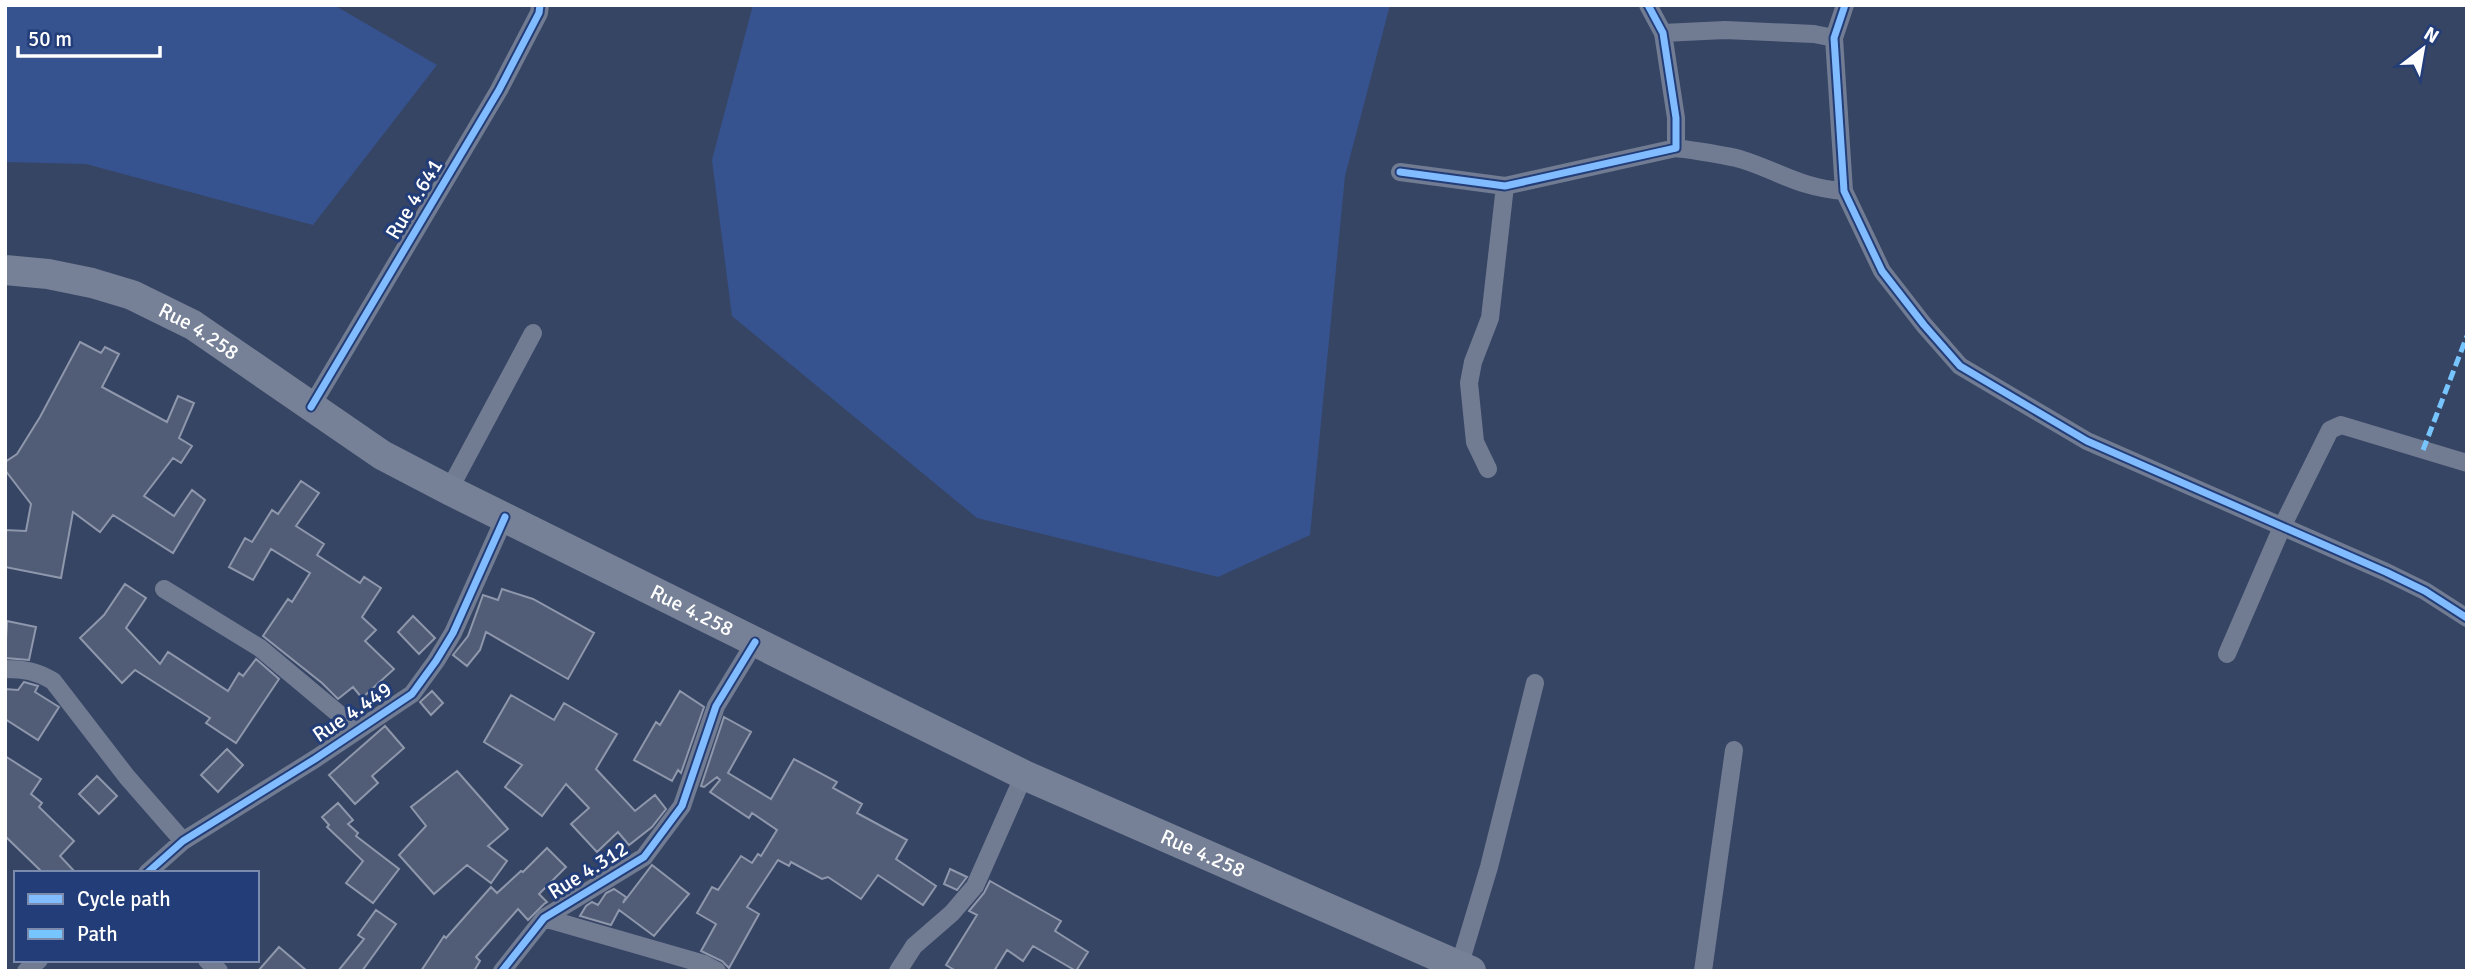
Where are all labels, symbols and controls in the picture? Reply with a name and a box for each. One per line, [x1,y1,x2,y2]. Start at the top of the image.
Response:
scale bar [18,14,159,58]
north arrow [2388,14,2458,84]
text: N [2419,22,2443,49]
text: 50 m [28,26,72,52]
street label: Rue 4.641 [380,154,448,244]
street label: Rue 4.258 [154,297,244,366]
street label: Rue 4.258 [646,579,738,642]
street label: Rue 4.449 [308,676,396,748]
street label: Rue 4.258 [1157,824,1249,883]
street label: Rue 4.312 [543,835,633,905]
legend [14,871,259,962]
text: Cycle path [77,886,171,912]
text: Path [77,921,118,947]

